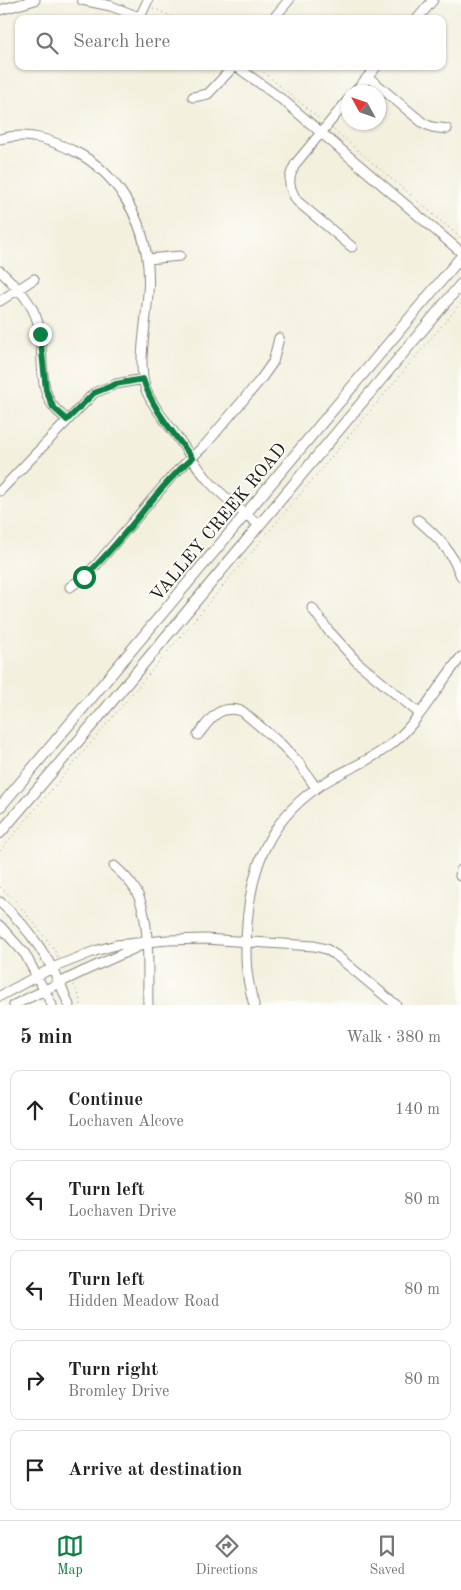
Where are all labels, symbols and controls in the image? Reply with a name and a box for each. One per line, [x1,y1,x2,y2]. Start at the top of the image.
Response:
search box [15,15,446,70]
icon: search [33,29,61,57]
text: Search here [73,33,170,52]
north arrow [341,85,386,130]
route end [29,323,52,346]
street label: VALLEY CREEK ROAD [147,440,290,605]
route start [73,566,96,589]
text: 5 min [20,1027,73,1048]
text: Walk · 380 m [346,1030,441,1046]
text: Continue [68,1091,143,1110]
icon: ahead [21,1096,49,1124]
text: 140 m [395,1102,440,1118]
text: Lochaven Alcove [68,1114,184,1130]
text: Turn left [68,1181,145,1200]
icon: left [21,1186,49,1214]
text: 80 m [404,1192,440,1208]
text: Lochaven Drive [68,1204,176,1220]
text: Turn left [68,1271,145,1290]
icon: left [21,1276,49,1304]
text: 80 m [404,1282,440,1298]
text: Hidden Meadow Road [68,1294,219,1310]
text: Turn right [68,1361,158,1380]
icon: right [21,1366,49,1394]
text: 80 m [404,1372,440,1388]
text: Bromley Drive [68,1384,169,1400]
icon: arrive [21,1456,49,1484]
text: Arrive at destination [68,1461,242,1480]
tab: Map [56,1532,84,1579]
tab: Directions [196,1532,258,1579]
tab: Saved [369,1532,405,1579]

